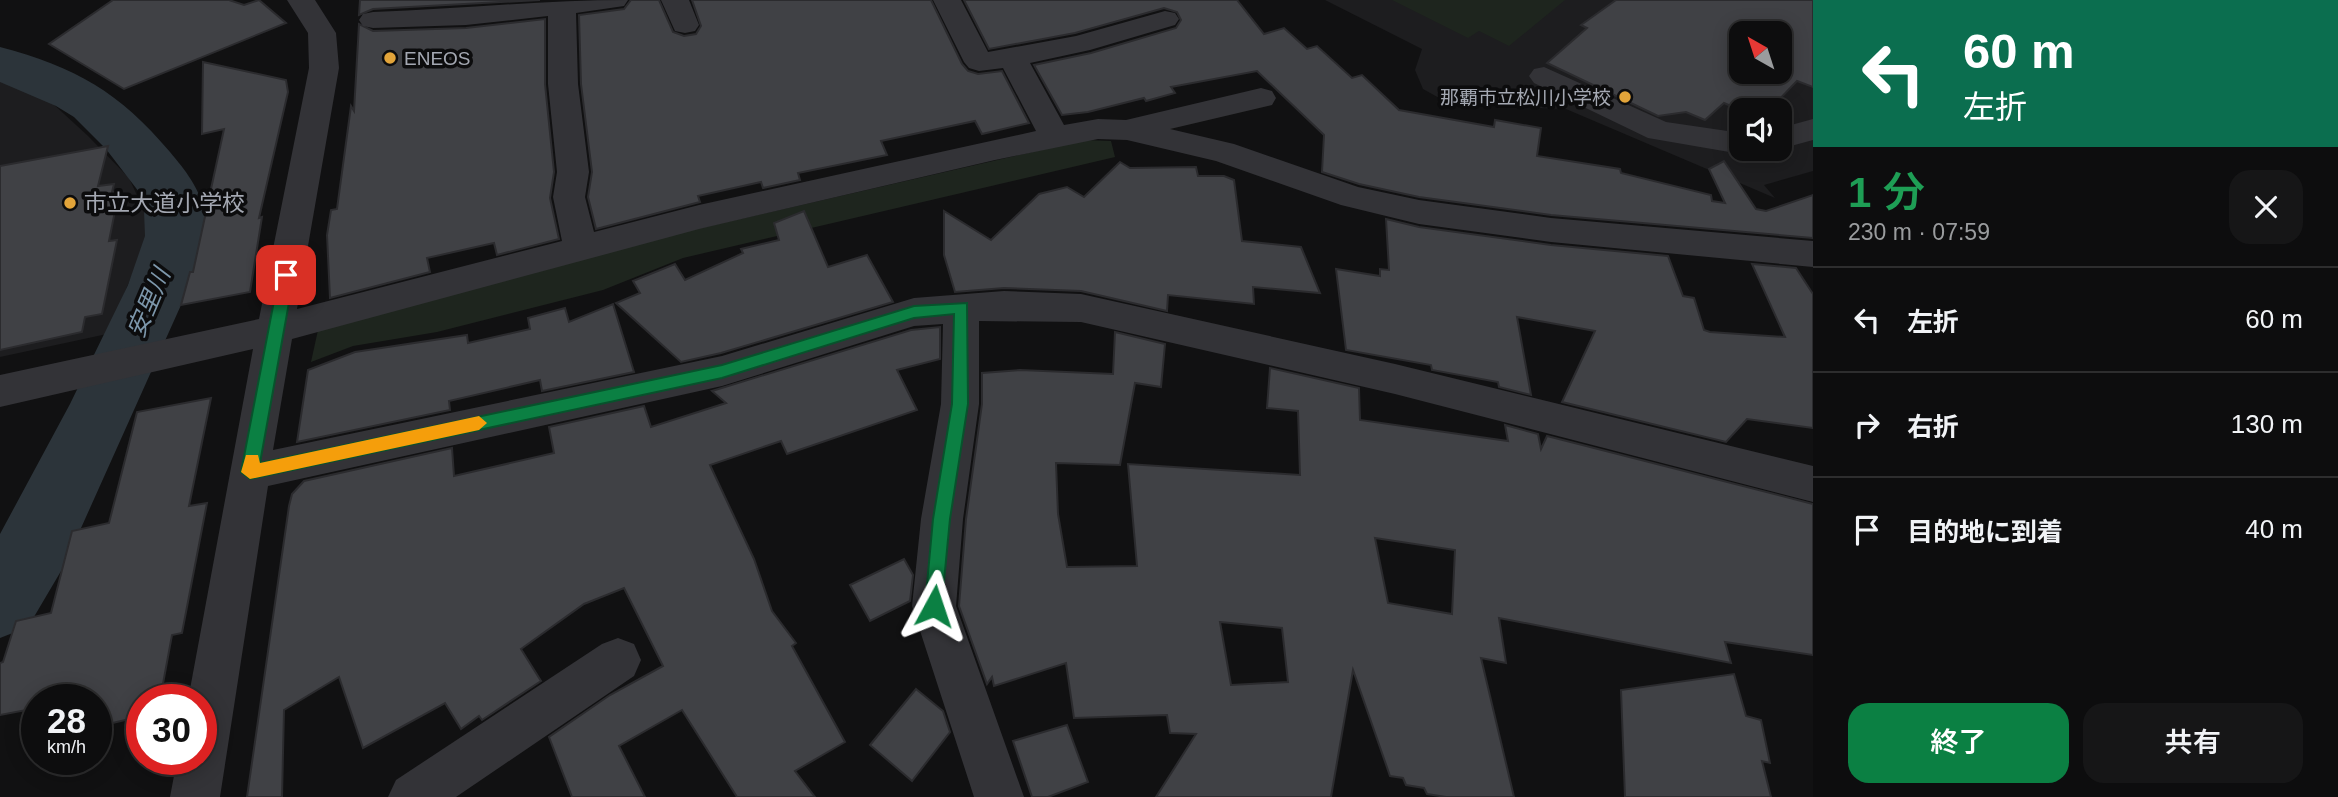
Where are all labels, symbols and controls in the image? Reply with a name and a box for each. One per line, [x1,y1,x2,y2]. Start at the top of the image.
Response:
north arrow [1729,21,1792,84]
map controls [1729,21,1792,161]
text: 60 m [1963,24,2075,78]
icon: left [1848,28,1939,119]
place label: ENEOS [404,48,471,69]
marker: ENEOS [382,50,398,66]
place label: 那覇市立松川小学校 [1440,87,1611,108]
marker: 那覇市立松川小学校 [1617,89,1633,105]
text: 左折 [1963,89,2027,125]
button: sound [1729,98,1792,161]
text: 1 分 [1848,169,1925,216]
button: close [2229,170,2303,244]
place label: 市立大道小学校 [84,190,245,216]
marker: 市立大道小学校 [62,195,78,211]
text: 230 m · 07:59 [1848,219,1990,245]
pin [256,245,316,305]
icon: arrive [267,256,305,294]
water label: 安里川 [122,262,176,341]
icon: left [1848,301,1886,339]
text: 60 m [2245,304,2303,334]
text: 左折 [1907,307,1959,337]
icon: right [1848,406,1886,444]
text: 130 m [2231,409,2303,439]
text: 右折 [1907,412,1959,442]
icon: arrive [1848,511,1886,549]
text: 40 m [2245,514,2303,544]
text: 目的地に到着 [1907,517,2063,547]
position arrow [897,569,971,643]
speed limit sign: 30 [126,684,217,775]
text: 28 [47,701,86,740]
button: 終了 [1848,703,2069,783]
button: 共有 [2083,703,2303,783]
text: km/h [47,737,86,757]

